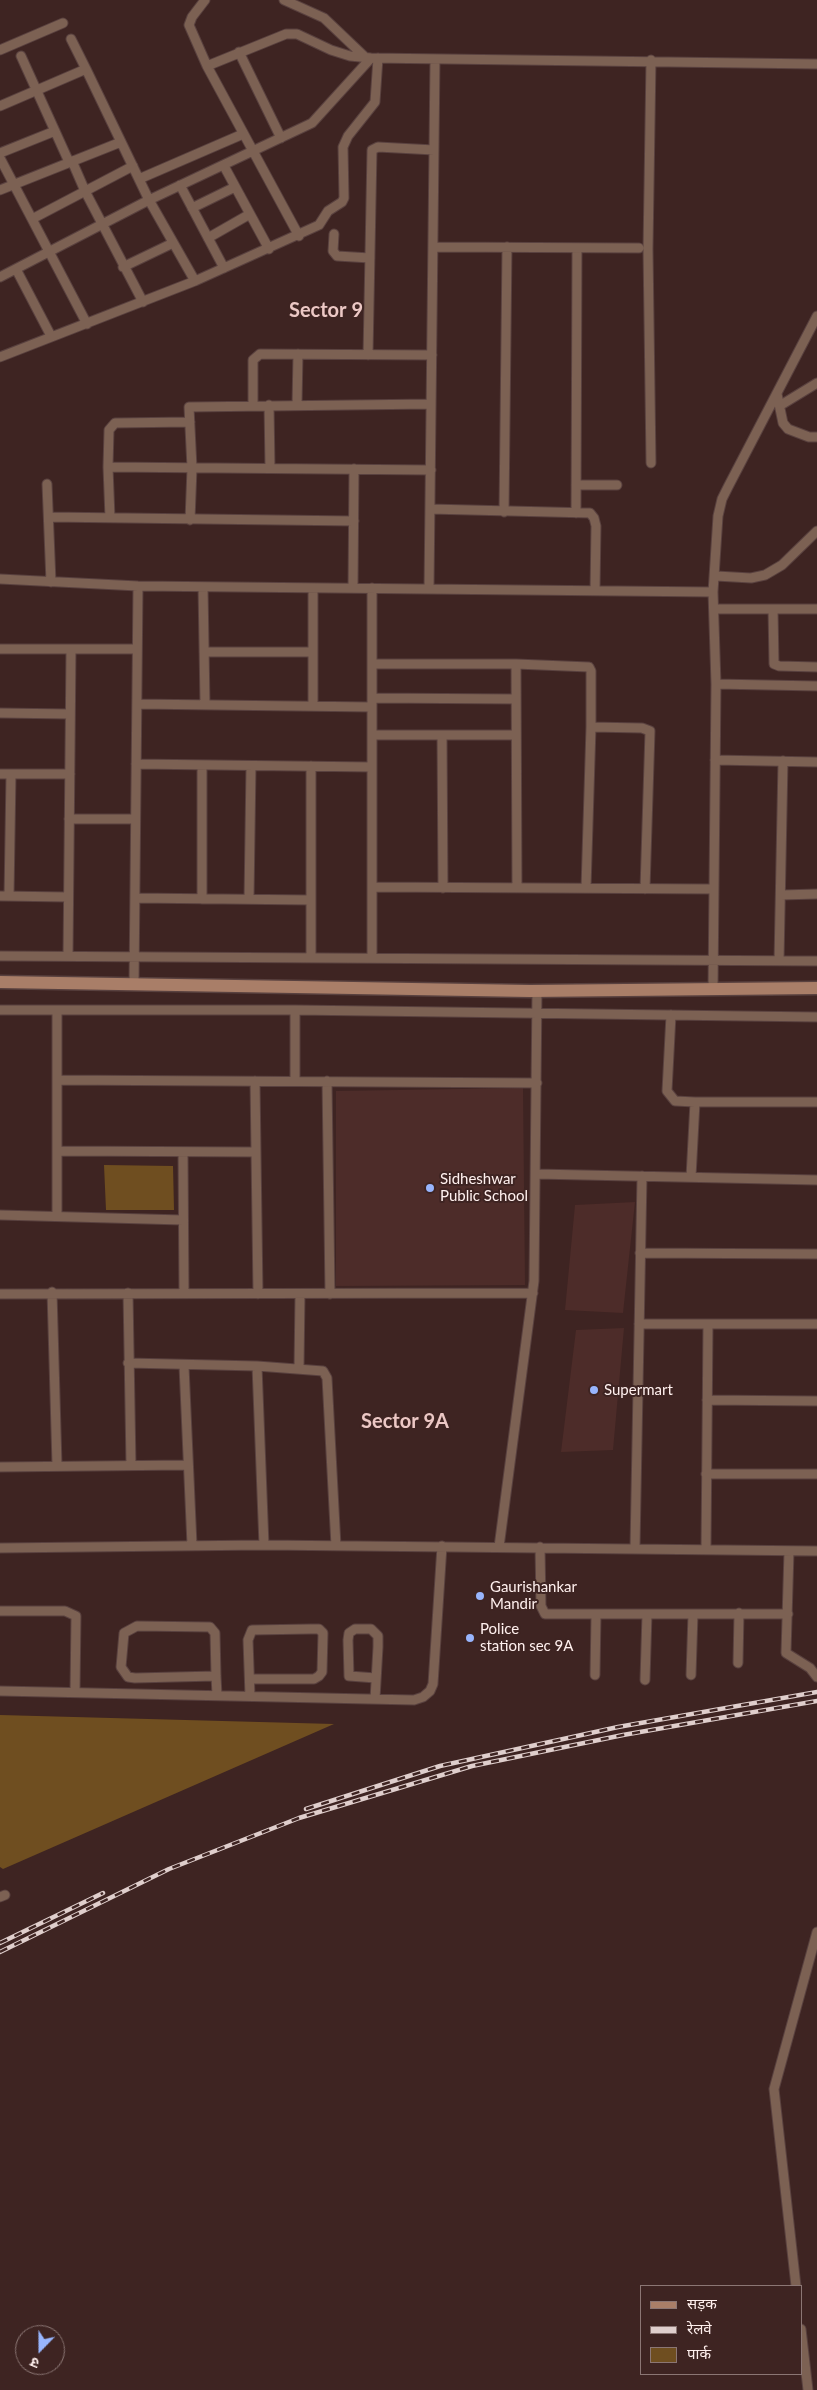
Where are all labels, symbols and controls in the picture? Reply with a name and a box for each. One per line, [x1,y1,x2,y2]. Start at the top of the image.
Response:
district label: Sector 9 [289,299,363,323]
place label: Sidheshwar Public School [440,1170,528,1205]
marker: Sidheshwar Public School [424,1182,436,1194]
place label: Supermart [604,1381,673,1399]
marker: Supermart [588,1384,600,1396]
district label: Sector 9A [361,1410,449,1434]
place label: Gaurishankar Mandir [490,1578,577,1613]
marker: Gaurishankar Mandir [474,1590,486,1602]
place label: Police station sec 9A [480,1620,573,1655]
marker: Police station sec 9A [464,1632,476,1644]
legend [640,2285,802,2375]
text: सड़क [687,2294,717,2312]
text: रेलवे [687,2319,712,2337]
north arrow [15,2325,65,2375]
text: पार्क [687,2344,711,2362]
text: उ [28,2354,42,2373]

